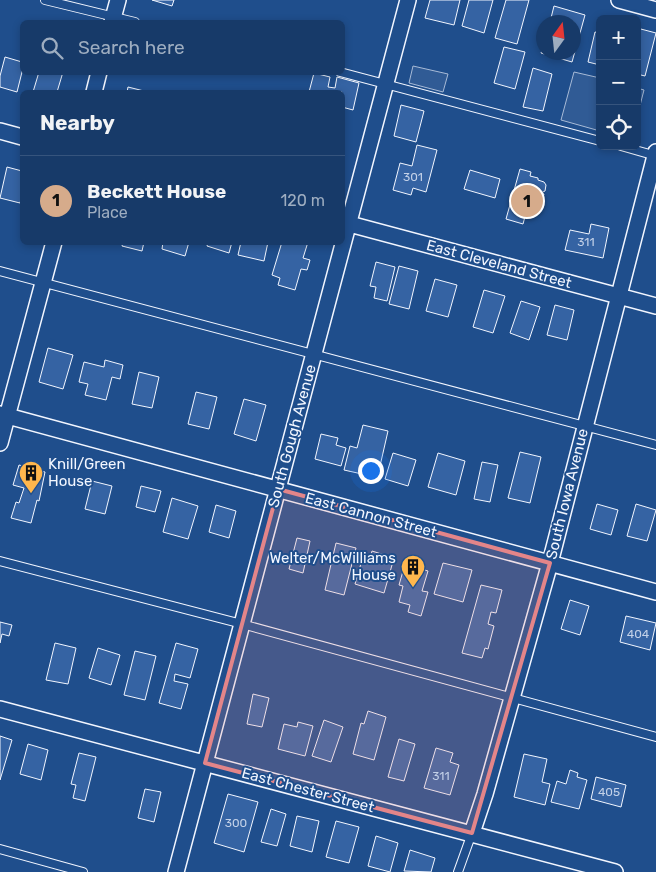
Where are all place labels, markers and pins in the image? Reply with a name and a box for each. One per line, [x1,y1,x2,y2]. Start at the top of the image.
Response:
pin: 1 [511,182,543,220]
place label: Knill/Green House [48,455,126,490]
building icon: Knill/Green House [18,460,44,494]
place label: Welter/McWilliams House [269,549,396,584]
building icon: Welter/McWilliams House [400,554,426,588]

